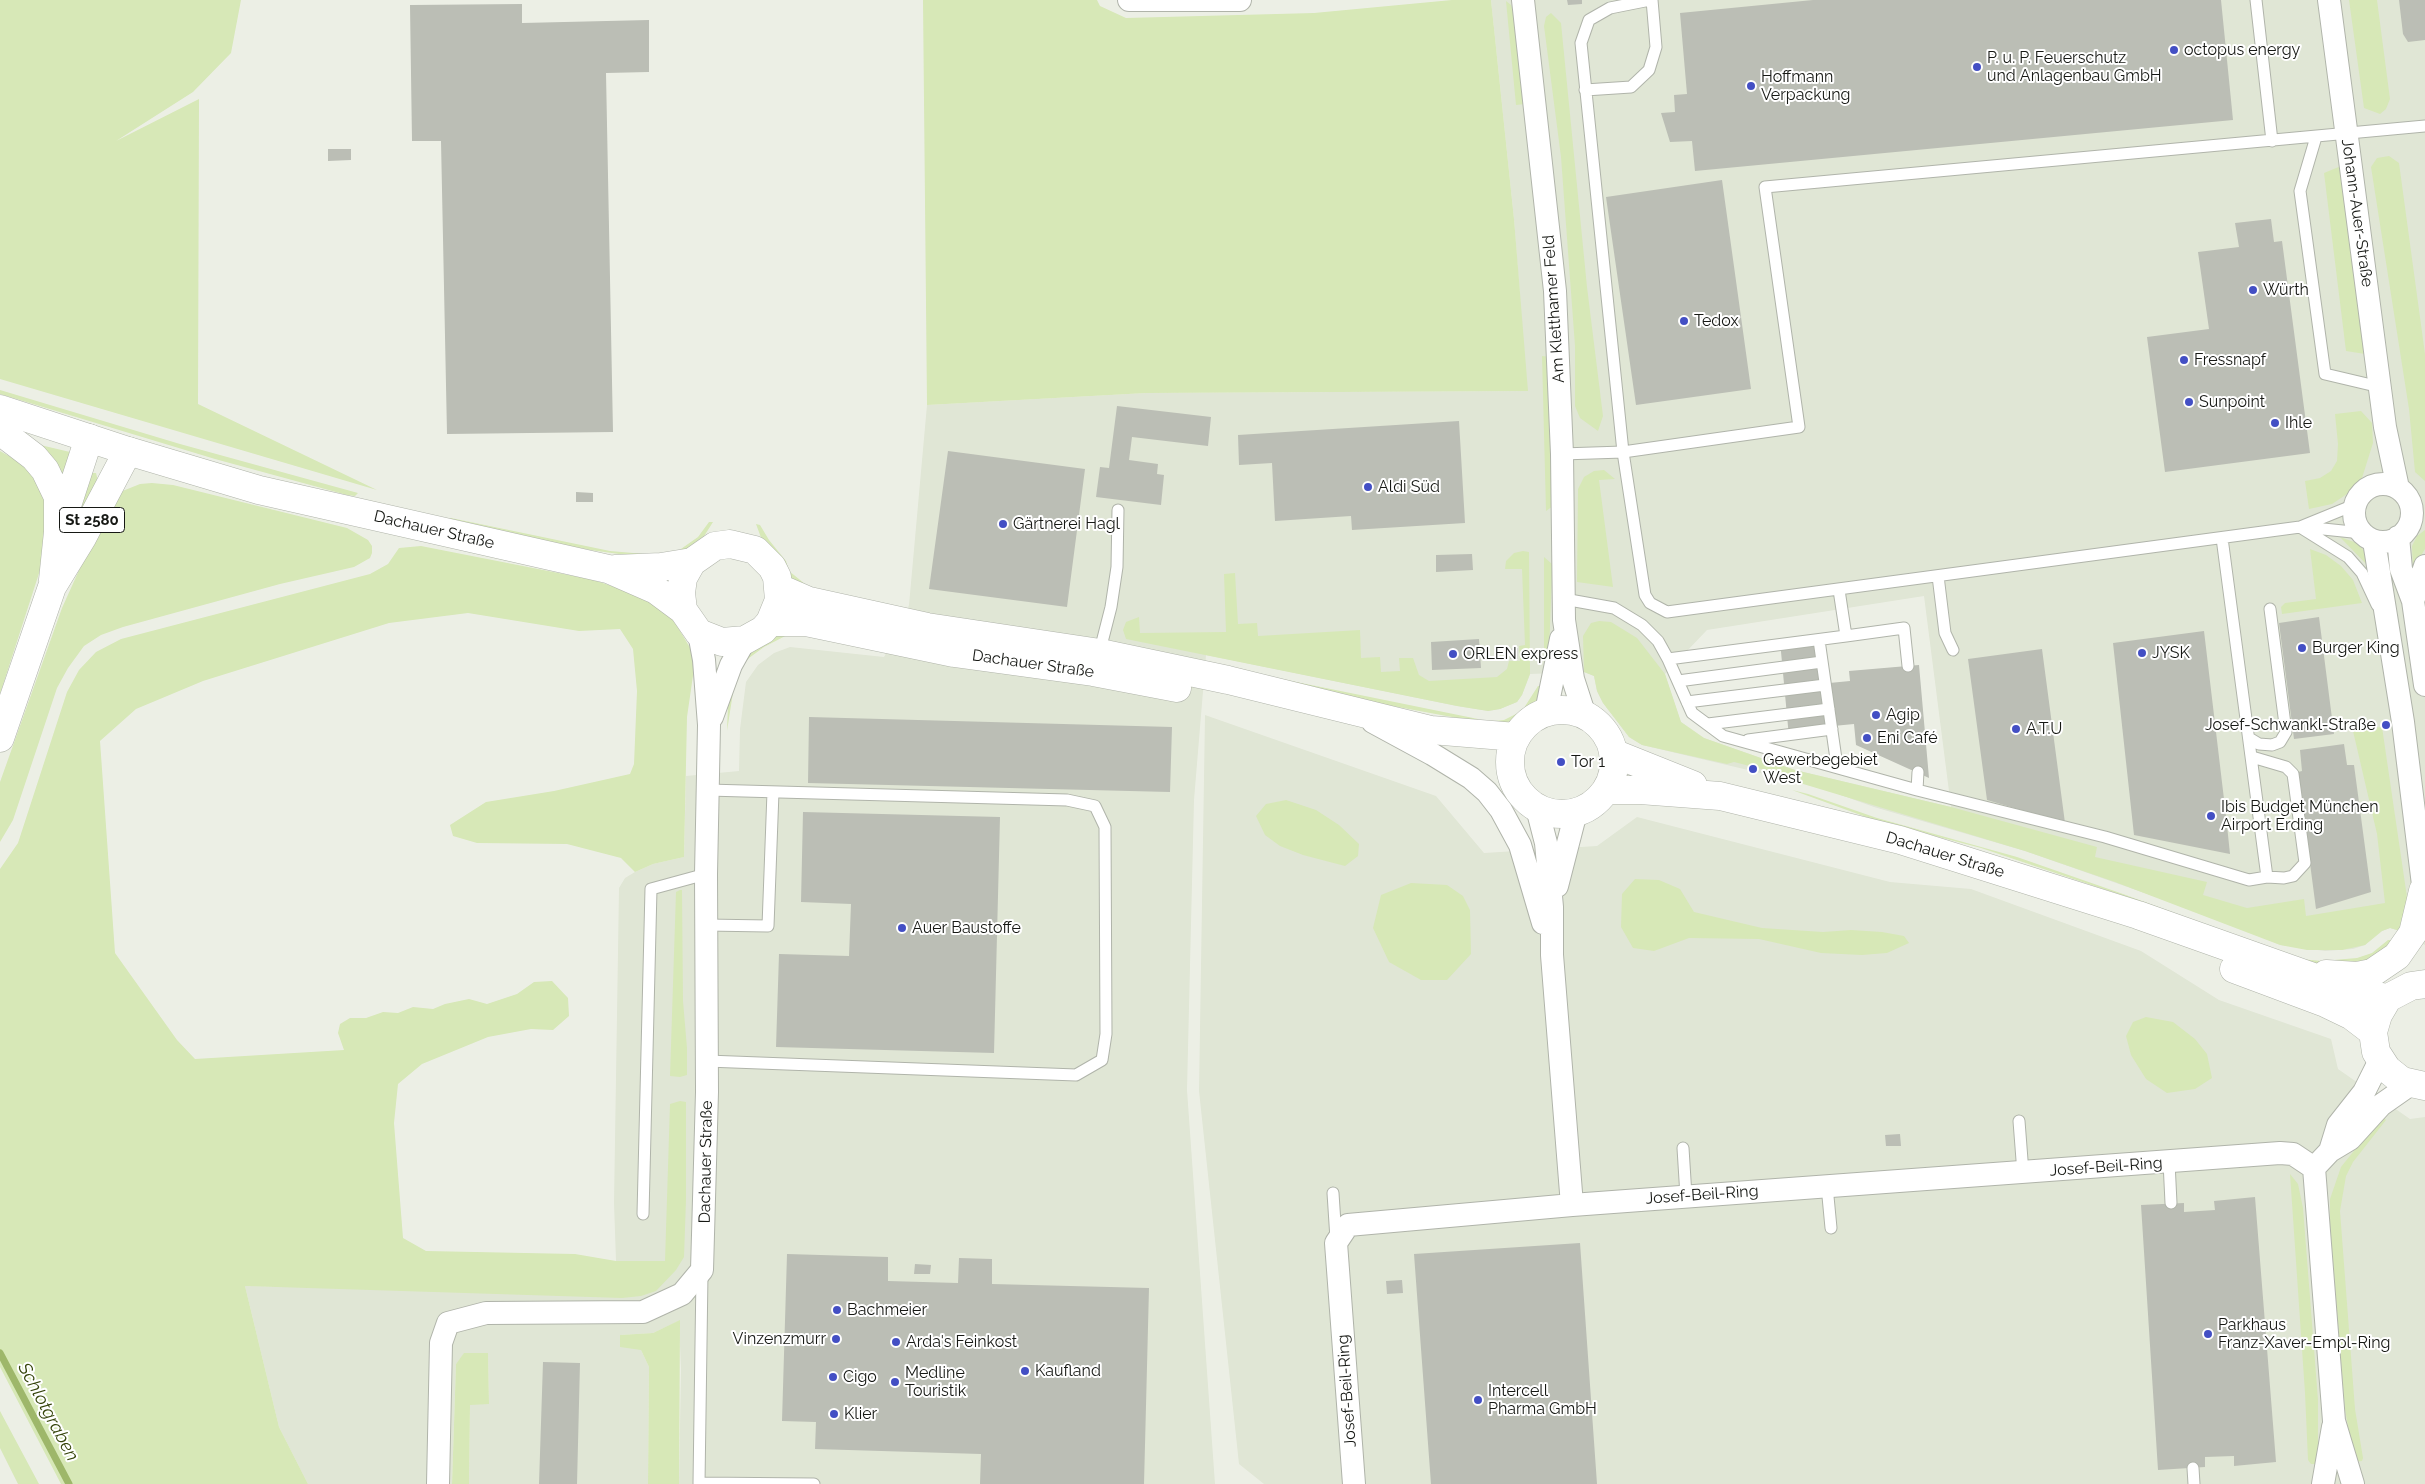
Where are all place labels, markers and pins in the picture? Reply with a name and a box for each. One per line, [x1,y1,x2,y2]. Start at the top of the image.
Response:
place label: octopus energy [2184,40,2300,60]
marker: octopus energy [2168,44,2180,56]
place label: P. u. P. Feuerschutz und Anlagenbau GmbH [1987,48,2162,86]
marker: P. u. P. Feuerschutz und Anlagenbau GmbH [1971,61,1983,73]
place label: Hoffmann Verpackung [1761,67,1850,105]
marker: Hoffmann Verpackung [1745,80,1757,92]
place label: Würth [2263,280,2309,300]
marker: Würth [2247,284,2259,296]
place label: Tedox [1694,311,1739,331]
marker: Tedox [1678,315,1690,327]
place label: Fressnapf [2194,350,2266,370]
marker: Fressnapf [2178,354,2190,366]
place label: Sunpoint [2199,392,2265,412]
marker: Sunpoint [2183,396,2195,408]
place label: Ihle [2285,413,2312,433]
marker: Ihle [2269,417,2281,429]
place label: Aldi Süd [1378,477,1440,497]
marker: Aldi Süd [1362,481,1374,493]
place label: Gärtnerei Hagl [1013,514,1120,534]
marker: Gärtnerei Hagl [997,518,1009,530]
place label: Burger King [2312,638,2400,658]
marker: Burger King [2296,642,2308,654]
place label: JYSK [2152,643,2190,663]
place label: ORLEN express [1463,644,1578,664]
marker: JYSK [2136,647,2148,659]
marker: ORLEN express [1447,648,1459,660]
place label: Agip [1886,705,1920,725]
marker: Agip [1870,709,1882,721]
place label: Josef-Schwankl-Straße [2205,715,2376,735]
place label: A.T.U [2026,719,2062,739]
marker: Josef-Schwankl-Straße [2380,719,2392,731]
marker: A.T.U [2010,723,2022,735]
place label: Eni Café [1877,728,1938,748]
marker: Eni Café [1861,732,1873,744]
place label: Gewerbegebiet West [1763,750,1878,788]
place label: Tor 1 [1571,752,1605,772]
marker: Tor 1 [1555,756,1567,768]
marker: Gewerbegebiet West [1747,763,1759,775]
place label: Ibis Budget München Airport Erding [2221,797,2379,835]
marker: Ibis Budget München Airport Erding [2205,810,2217,822]
place label: Auer Baustoffe [912,918,1021,938]
marker: Auer Baustoffe [896,922,908,934]
place label: Bachmeier [847,1300,927,1320]
marker: Bachmeier [831,1304,843,1316]
place label: Parkhaus Franz-Xaver-Empl-Ring [2218,1315,2390,1353]
marker: Parkhaus Franz-Xaver-Empl-Ring [2202,1328,2214,1340]
place label: Vinzenzmurr [733,1329,826,1349]
place label: Arda's Feinkost [906,1332,1017,1352]
marker: Vinzenzmurr [830,1333,842,1345]
marker: Arda's Feinkost [890,1336,902,1348]
place label: Kaufland [1035,1361,1101,1381]
place label: Medline Touristik [905,1363,966,1401]
marker: Kaufland [1019,1365,1031,1377]
place label: Cigo [843,1367,877,1387]
marker: Cigo [827,1371,839,1383]
marker: Medline Touristik [889,1376,901,1388]
place label: Intercell Pharma GmbH [1488,1381,1597,1419]
marker: Intercell Pharma GmbH [1472,1394,1484,1406]
place label: Klier [844,1404,877,1424]
marker: Klier [828,1408,840,1420]

